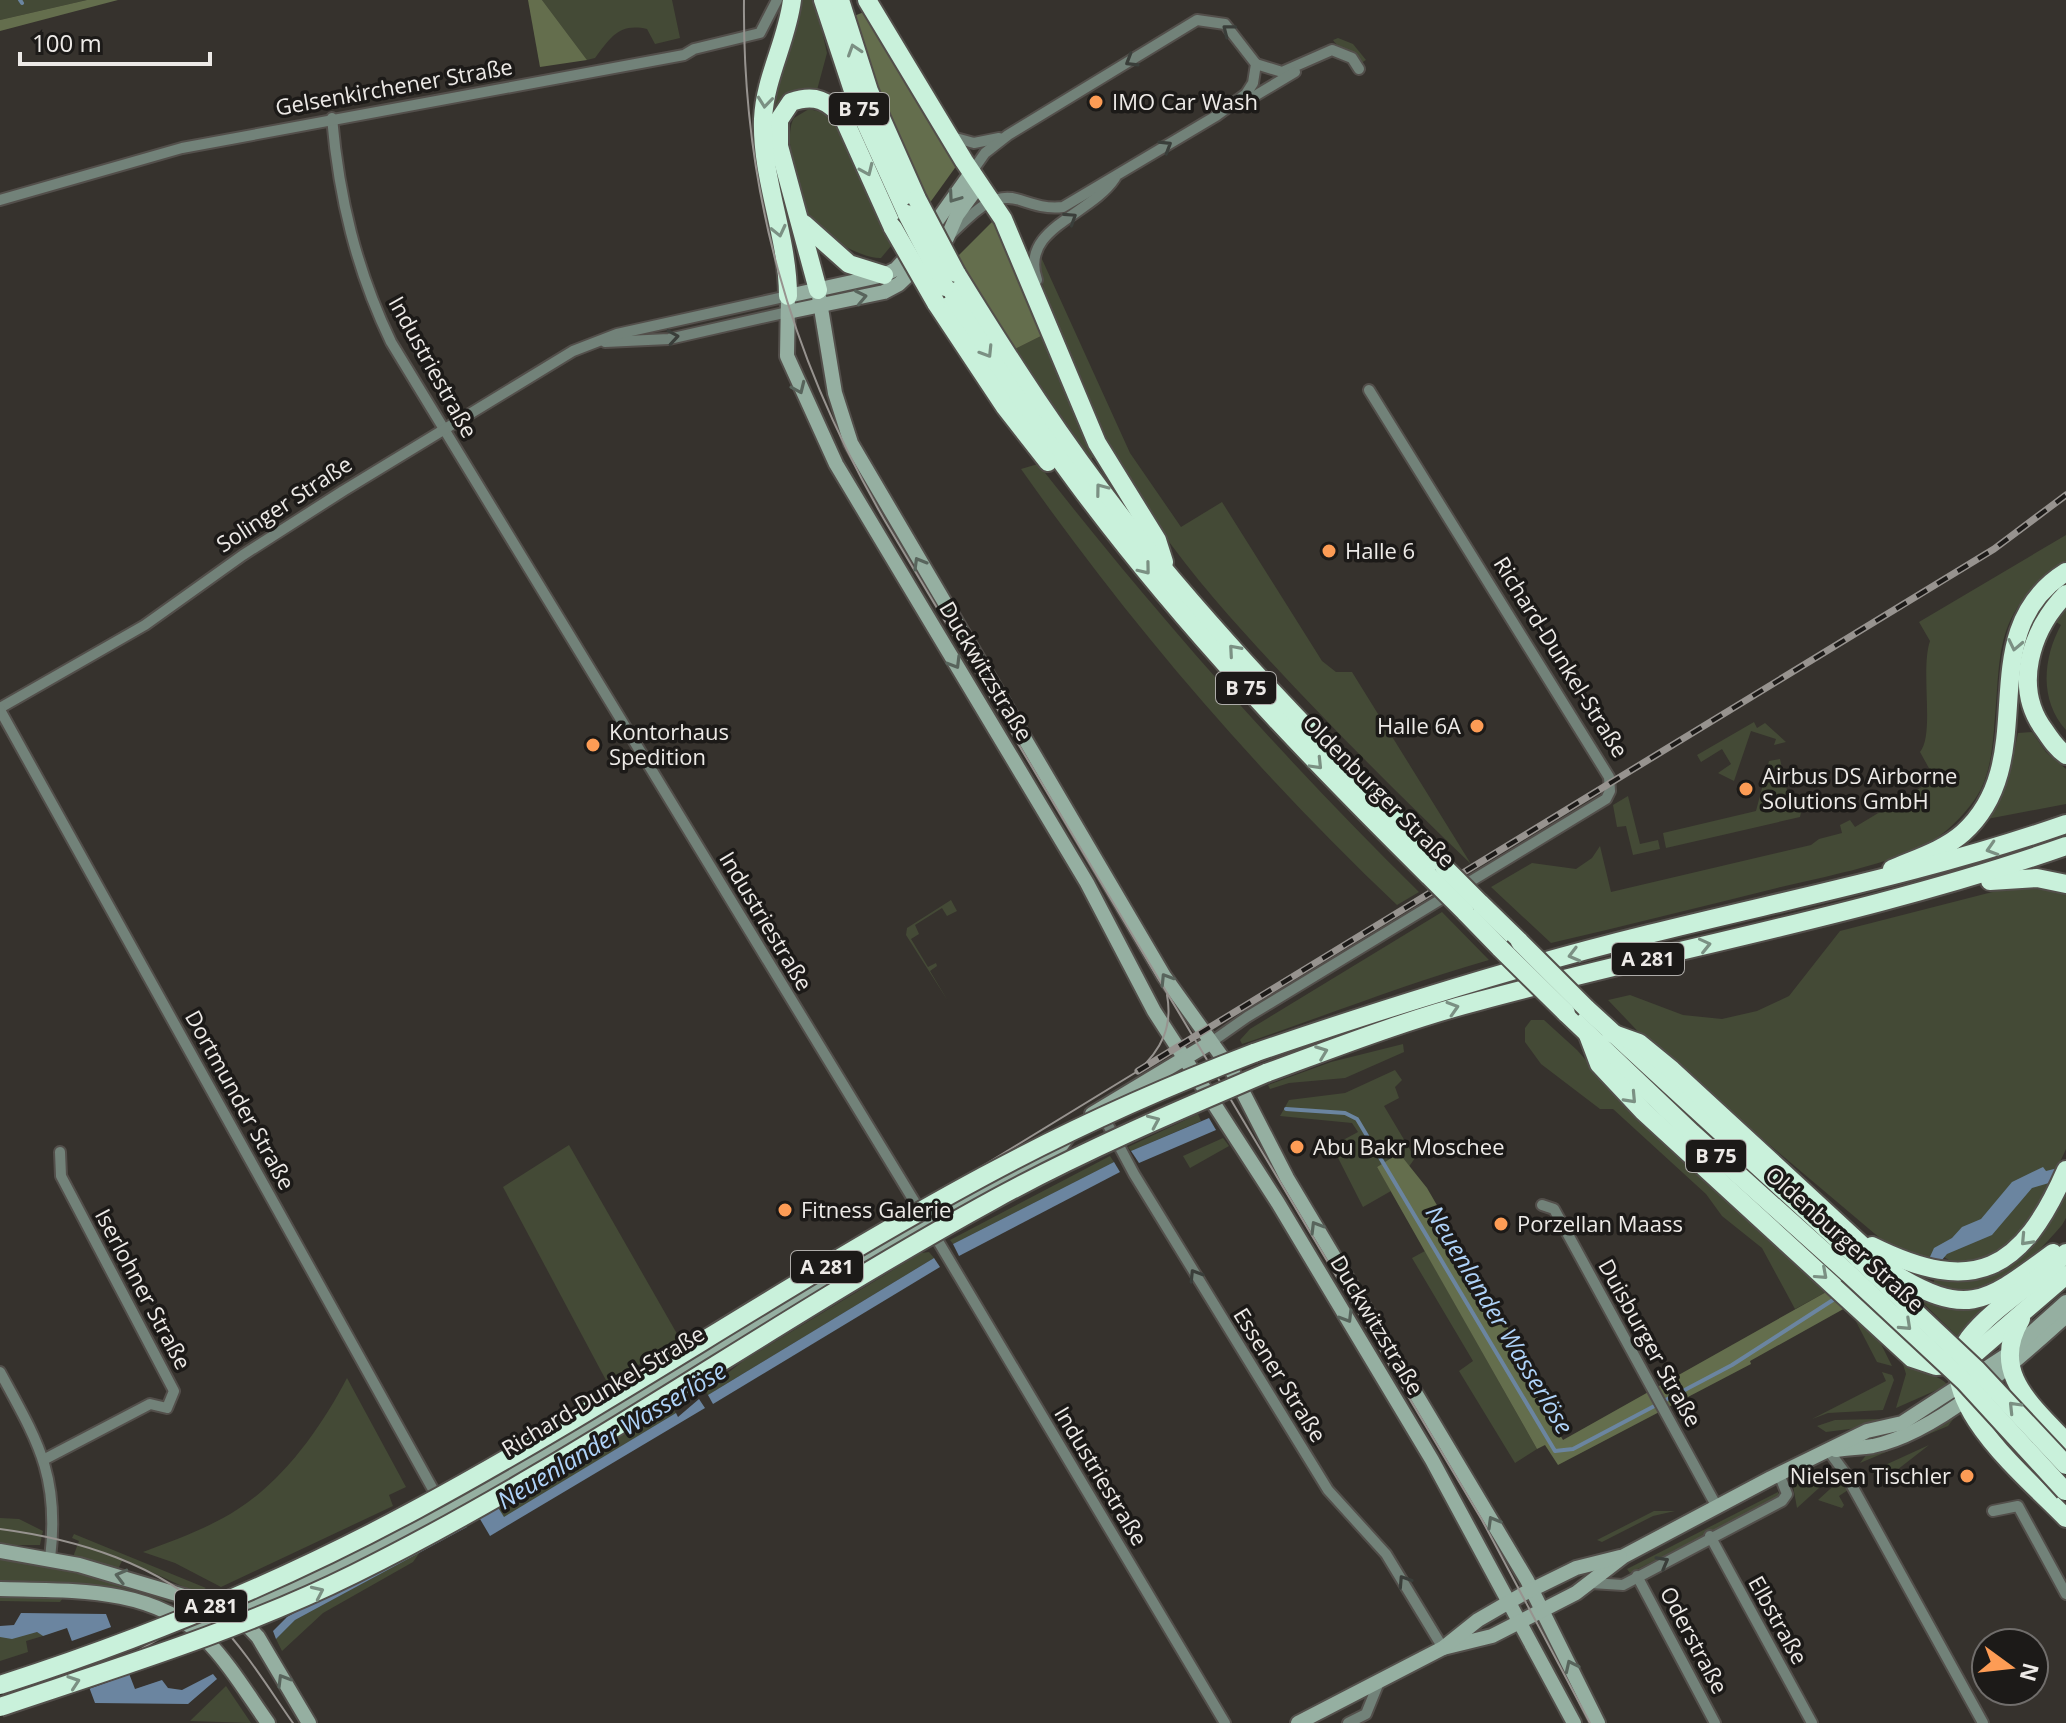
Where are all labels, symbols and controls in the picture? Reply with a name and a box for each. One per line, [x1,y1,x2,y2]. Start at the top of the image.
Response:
scale bar [20,16,210,66]
text: 100 m [32,26,102,59]
one-way arrow [1223,26,1238,40]
one-way arrow [847,44,863,57]
street label: Gelsenkirchener Straße [273,50,515,122]
one-way arrow [1125,51,1140,66]
place label: IMO Car Wash [1112,86,1258,116]
road number: B 75 [829,93,889,125]
marker: IMO Car Wash [1087,93,1105,111]
one-way arrow [756,96,773,109]
one-way arrow [1157,141,1172,156]
one-way arrow [857,162,873,176]
one-way arrow [949,189,964,203]
one-way arrow [1062,213,1076,228]
one-way arrow [770,224,787,237]
one-way arrow [853,289,867,306]
street label: Industriestraße [383,290,485,443]
one-way arrow [666,329,679,346]
one-way arrow [977,343,992,358]
one-way arrow [790,380,806,394]
street label: Solinger Straße [210,448,357,558]
one-way arrow [1096,483,1111,498]
place label: Halle 6 [1345,535,1415,565]
marker: Halle 6 [1320,542,1338,560]
street label: Richard-Dunkel-Straße [1488,550,1636,763]
one-way arrow [913,557,929,572]
one-way arrow [1135,560,1150,574]
street label: Duckwitzstraße [933,595,1040,746]
one-way arrow [2007,638,2024,652]
one-way arrow [1230,644,1244,659]
one-way arrow [946,654,961,669]
road number: B 75 [1216,672,1276,704]
street label: Oldenburger Straße [1297,708,1462,873]
place label: Halle 6A [1377,710,1461,740]
place label: Kontorhaus Spedition [609,716,729,771]
marker: Halle 6A [1468,717,1486,735]
marker: Kontorhaus Spedition [584,736,602,754]
one-way arrow [1307,755,1322,769]
place label: Airbus DS Airborne Solutions GmbH [1762,760,1957,815]
marker: Airbus DS Airborne Solutions GmbH [1737,780,1755,798]
one-way arrow [1986,840,2000,856]
street label: Industriestraße [713,845,820,996]
one-way arrow [1698,938,1712,955]
road number: A 281 [1612,943,1684,975]
one-way arrow [1567,945,1581,962]
one-way arrow [1161,973,1176,988]
one-way arrow [1446,1001,1460,1017]
street label: Dortmunder Straße [179,1004,303,1195]
one-way arrow [1315,1045,1329,1062]
one-way arrow [1622,1089,1636,1103]
one-way arrow [1145,1115,1160,1131]
place label: Abu Bakr Moschee [1313,1131,1505,1161]
marker: Abu Bakr Moschee [1288,1138,1306,1156]
road number: B 75 [1686,1140,1746,1172]
street label: Oldenburger Straße [1760,1159,1932,1318]
place label: Fitness Galerie [801,1194,951,1224]
water label: Neuenlander Wasserlöse [1419,1199,1582,1440]
marker: Fitness Galerie [776,1201,794,1219]
street label: Iserlohner Straße [89,1203,199,1374]
place label: Porzellan Maass [1517,1208,1683,1238]
marker: Porzellan Maass [1492,1215,1510,1233]
one-way arrow [1311,1221,1326,1236]
one-way arrow [2020,1231,2035,1245]
street label: Duckwitzstraße [1324,1249,1431,1400]
road number: A 281 [791,1251,863,1283]
street label: Duisburger Straße [1592,1253,1709,1432]
one-way arrow [1813,1265,1827,1280]
one-way arrow [1190,1269,1205,1284]
street label: Essener Straße [1228,1302,1334,1447]
one-way arrow [1337,1308,1353,1323]
one-way arrow [1896,1316,1911,1330]
street label: Richard-Dunkel-Straße [496,1318,709,1463]
water label: Neuenlander Wasserlöse [491,1353,732,1516]
street label: Industriestraße [1048,1400,1155,1551]
one-way arrow [2008,1402,2023,1416]
place label: Nielsen Tischler [1790,1460,1951,1490]
marker: Nielsen Tischler [1958,1467,1976,1485]
one-way arrow [1487,1516,1503,1531]
one-way arrow [1655,1556,1669,1572]
one-way arrow [115,1569,129,1586]
street label: Elbstraße [1742,1570,1815,1669]
one-way arrow [1398,1575,1413,1590]
street label: Oderstraße [1654,1581,1736,1698]
one-way arrow [309,1585,324,1601]
road number: A 281 [175,1590,247,1622]
north arrow [1970,1627,2050,1707]
one-way arrow [1565,1660,1581,1674]
text: N [2013,1660,2047,1685]
one-way arrow [277,1674,293,1689]
one-way arrow [66,1675,80,1691]

